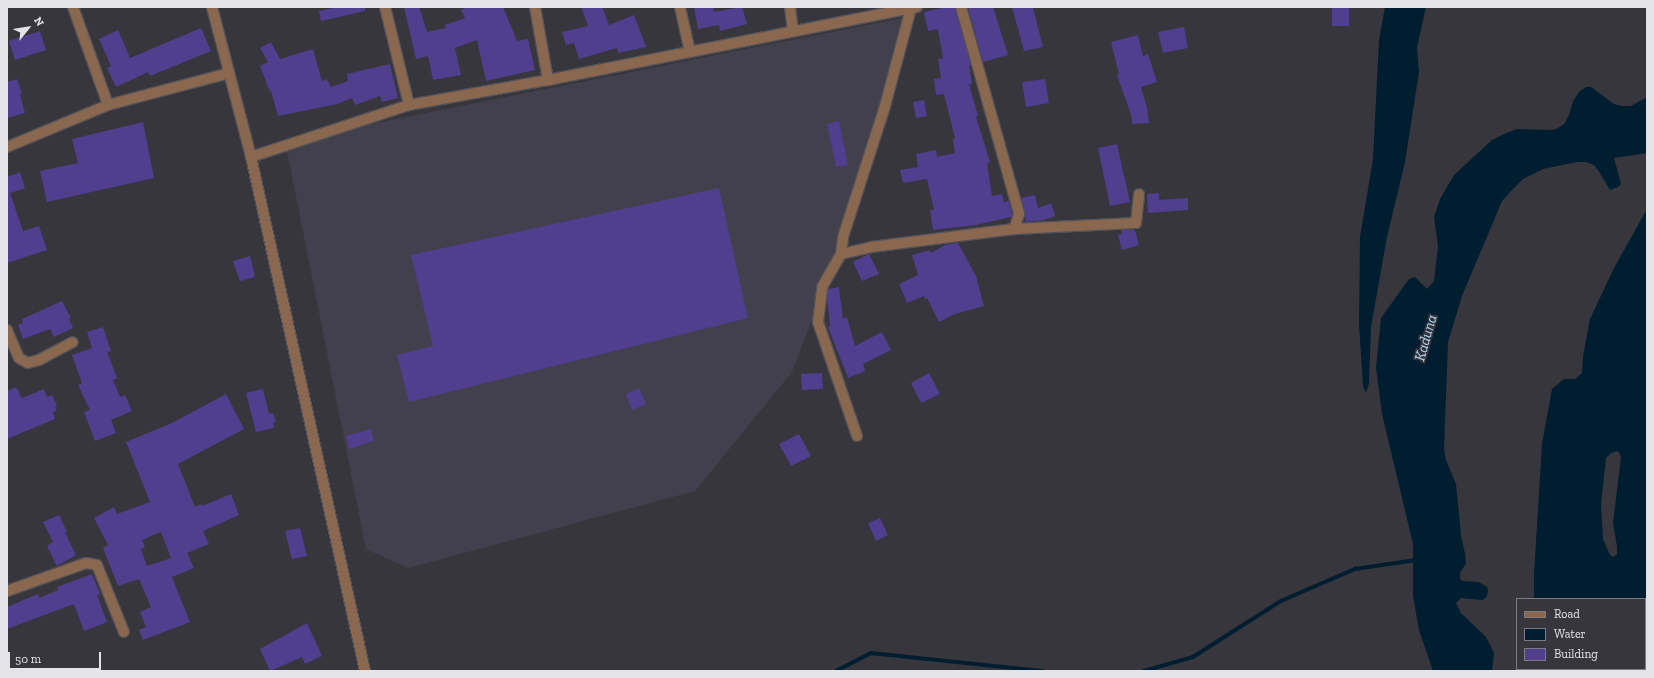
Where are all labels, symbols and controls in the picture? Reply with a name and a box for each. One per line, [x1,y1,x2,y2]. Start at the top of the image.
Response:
north arrow [8,8,48,48]
text: N [31,15,47,29]
water label: Kaduna [1411,313,1441,363]
legend [1516,598,1646,670]
text: Road [1554,607,1580,621]
text: Water [1554,627,1586,641]
scale bar [10,644,103,670]
text: Building [1554,647,1598,661]
text: 50 m [15,652,41,666]

